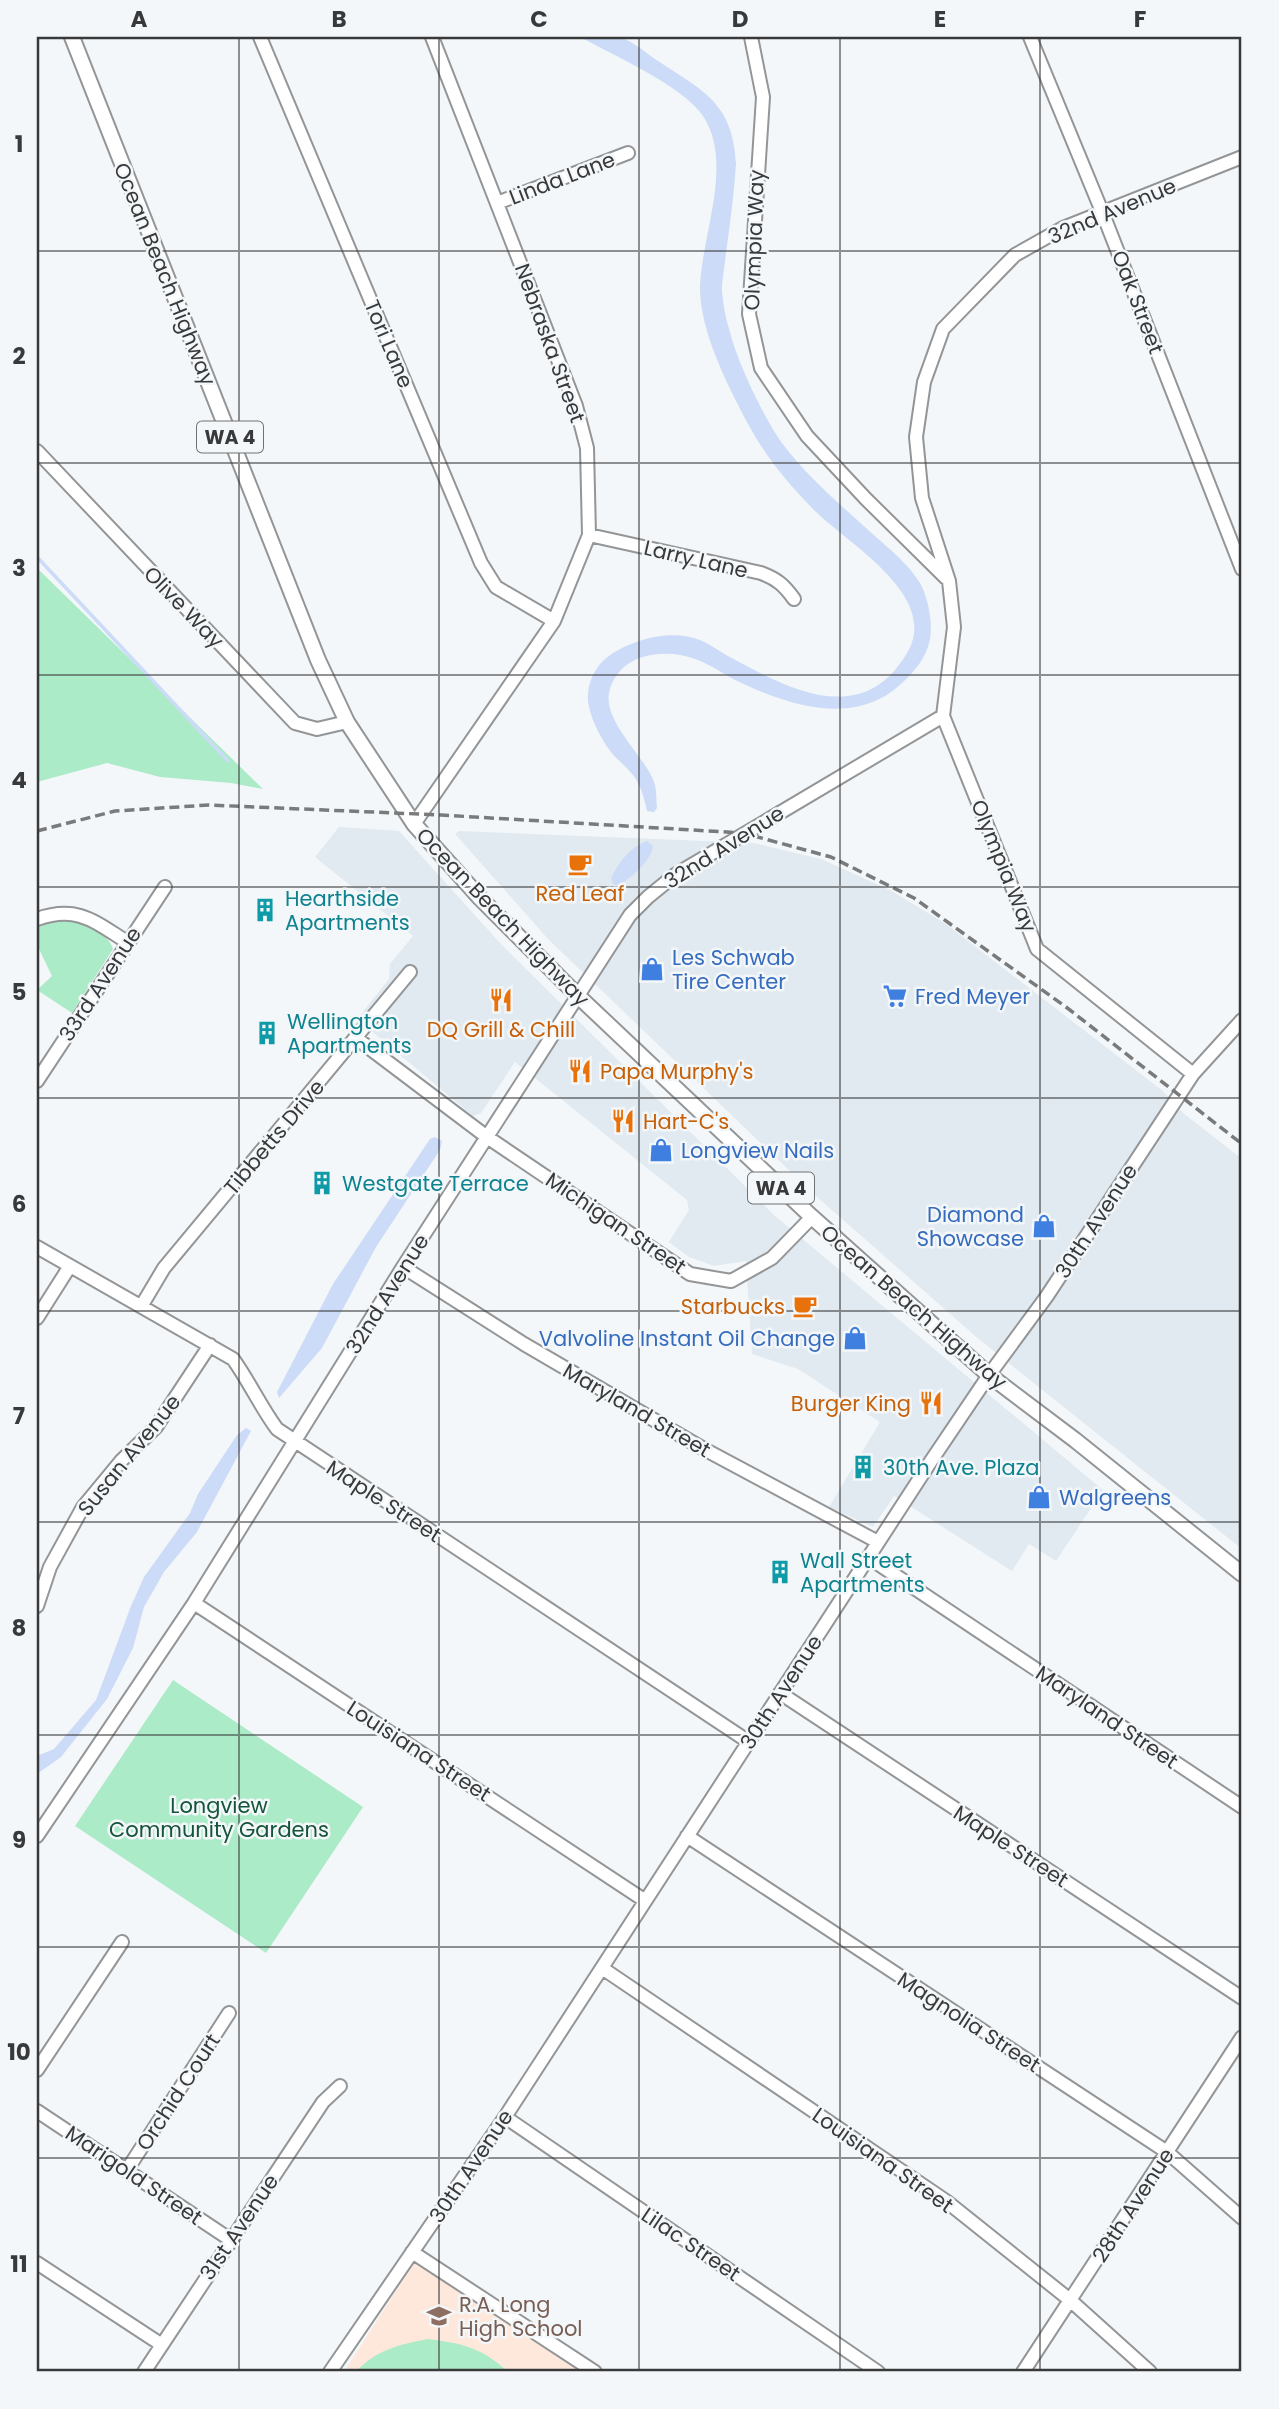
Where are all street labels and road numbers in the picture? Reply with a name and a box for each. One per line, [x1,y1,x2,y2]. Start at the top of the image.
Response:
street label: Linda Lane [505,145,619,211]
street label: Ocean Beach Highway [107,158,223,390]
street label: Olympia Way [737,169,771,311]
street label: 32nd Avenue [1043,171,1181,251]
street label: Oak Street [1105,246,1171,358]
street label: Nebraska Street [508,260,592,426]
street label: Tori Lane [357,295,421,393]
road number: WA 4 [197,422,263,452]
street label: Larry Lane [641,533,751,585]
street label: Olive Way [138,560,231,655]
street label: Olympia Way [964,795,1044,937]
street label: 32nd Avenue [658,799,790,895]
street label: Ocean Beach Highway [410,821,596,1013]
street label: 33rd Avenue [52,921,148,1047]
street label: Tibbetts Drive [217,1073,331,1201]
street label: 30th Avenue [1048,1158,1144,1284]
street label: Michigan Street [540,1165,692,1281]
road number: WA 4 [748,1172,814,1204]
street label: Ocean Beach Highway [815,1218,1013,1396]
street label: 32nd Avenue [339,1228,435,1360]
street label: Maryland Street [558,1356,716,1464]
street label: Susan Avenue [71,1388,187,1522]
street label: Maple Street [321,1453,447,1549]
street label: 30th Avenue [733,1629,829,1755]
street label: Maryland Street [1030,1659,1184,1775]
street label: Louisiana Street [341,1694,497,1808]
street label: Maple Street [948,1798,1074,1894]
street label: Magnolia Street [892,1965,1046,2079]
street label: Orchid Court [129,2028,227,2156]
street label: Louisiana Street [807,2100,959,2220]
street label: 30th Avenue [422,2104,520,2228]
street label: Marigold Street [60,2118,208,2232]
street label: 28th Avenue [1085,2142,1181,2268]
street label: 31st Avenue [193,2168,285,2286]
street label: Lilac Street [636,2200,746,2288]

